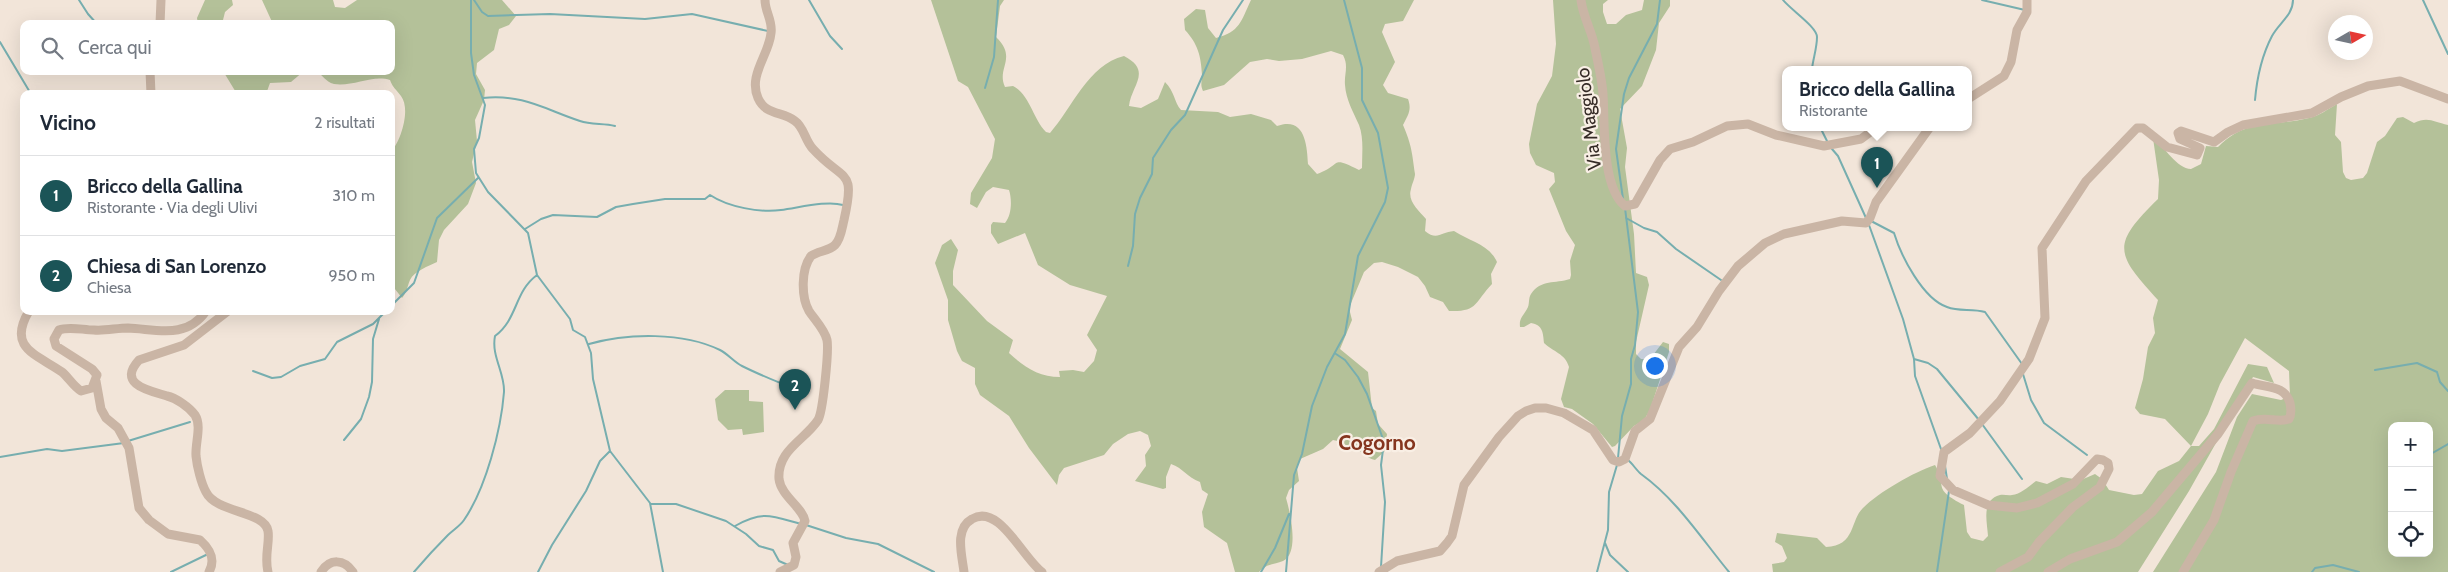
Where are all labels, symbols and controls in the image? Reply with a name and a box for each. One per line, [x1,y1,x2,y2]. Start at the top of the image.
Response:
north arrow [2328,15,2373,60]
search box [20,20,395,75]
icon: search [38,34,66,62]
text: Cerca qui [78,36,152,59]
street label: Via Maggiolo [1571,66,1606,171]
popup [1782,66,1972,131]
text: Bricco della Gallina [1799,78,1955,101]
text: Ristorante [1799,101,1868,120]
text: Vicino [40,110,96,135]
text: 2 risultati [314,113,375,132]
pin: 1 [1861,147,1893,188]
text: Bricco della Gallina [87,175,243,198]
text: 1 [53,186,59,205]
text: 310 m [332,186,375,205]
text: Ristorante · Via degli Ulivi [87,198,257,217]
text: Chiesa di San Lorenzo [87,255,266,278]
text: 2 [52,266,60,285]
text: 950 m [328,266,375,285]
text: Chiesa [87,278,131,297]
your location [1642,353,1668,379]
pin: 2 [779,369,811,410]
map controls [2388,422,2433,557]
button: + [2388,422,2433,467]
district label: Cogorno [1338,430,1416,455]
button: − [2388,467,2433,512]
button: locate [2388,512,2433,557]

